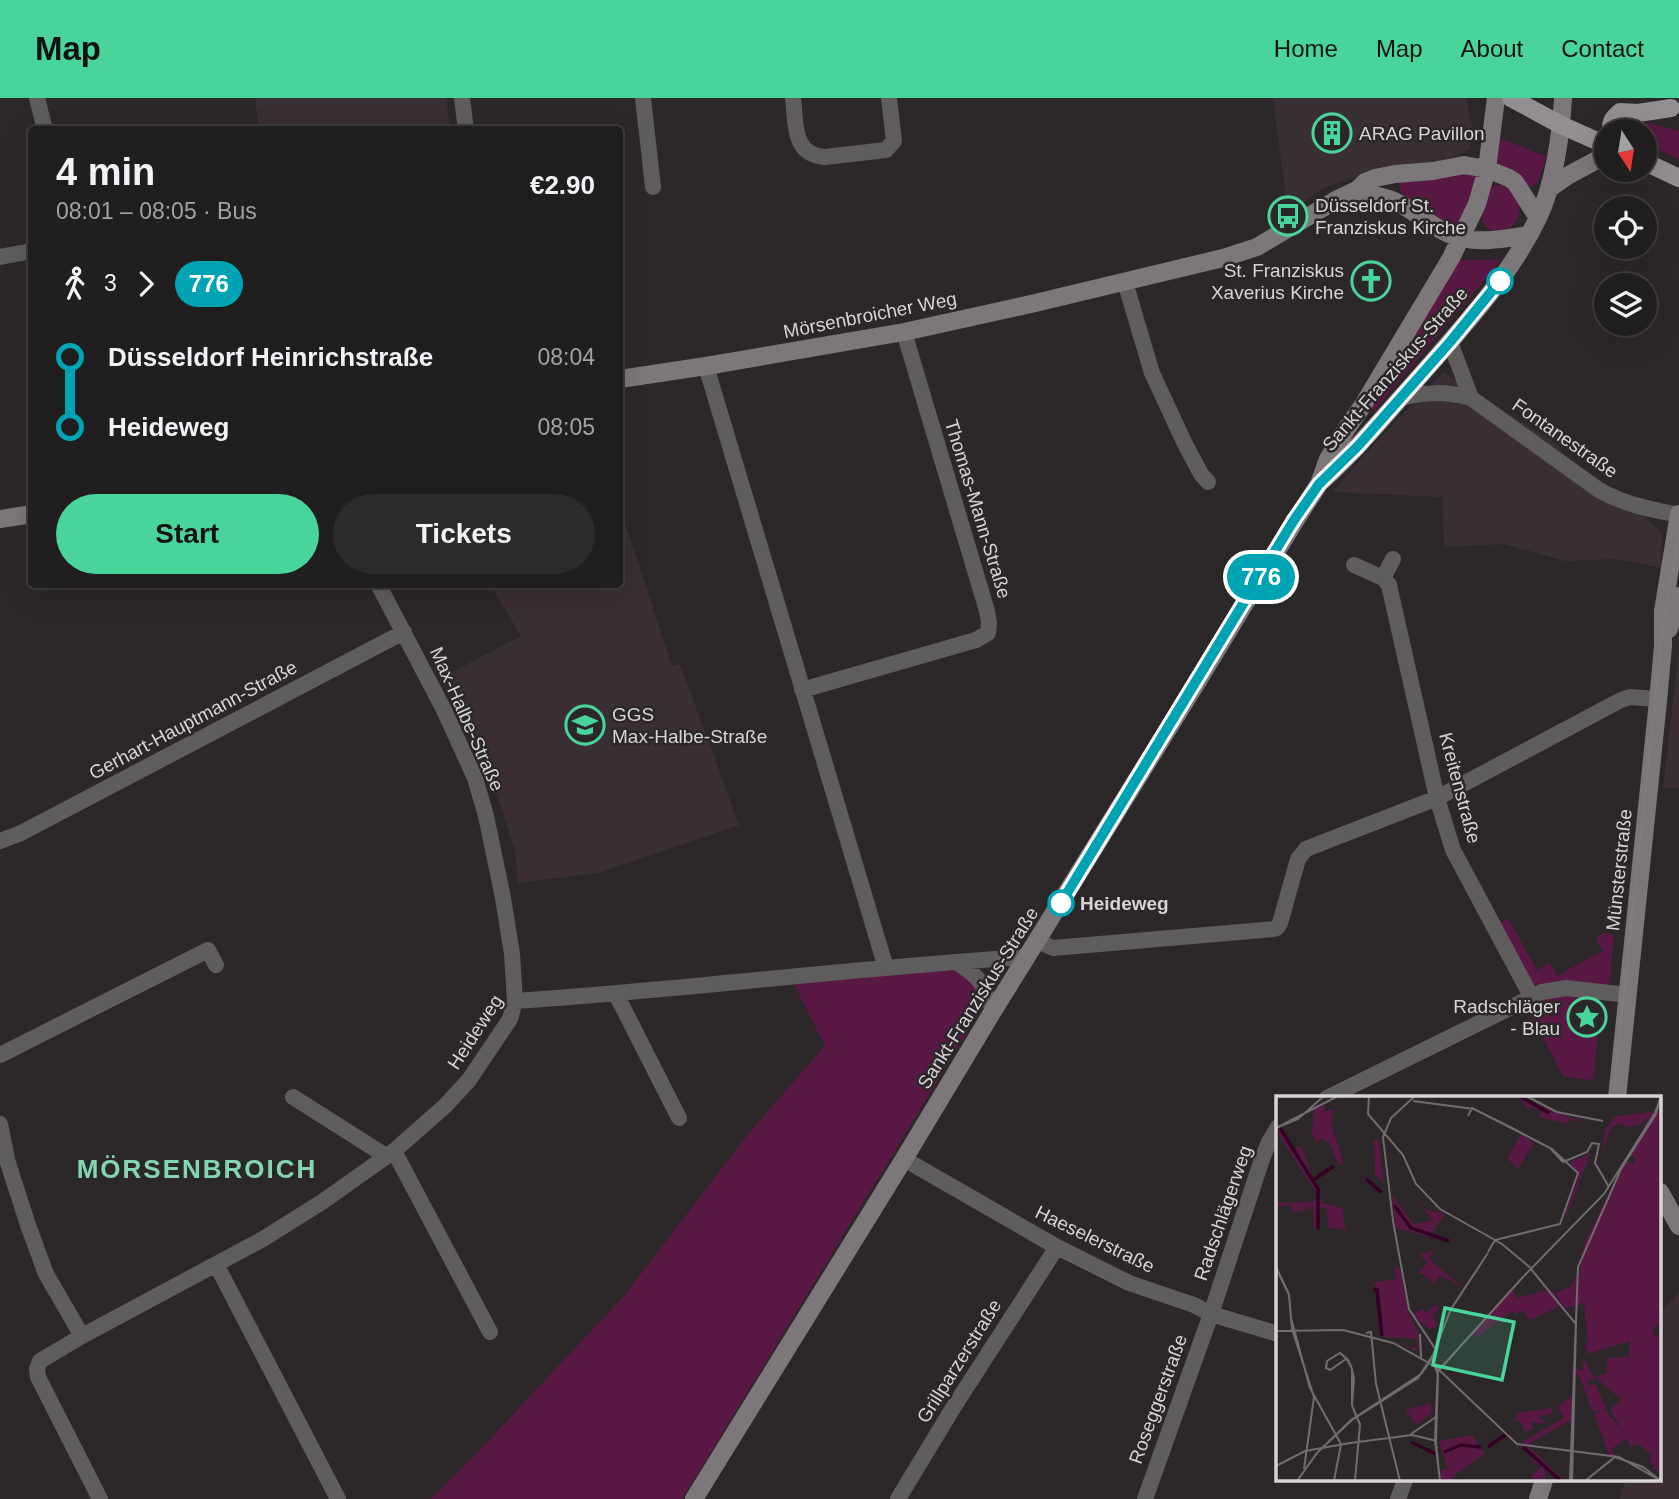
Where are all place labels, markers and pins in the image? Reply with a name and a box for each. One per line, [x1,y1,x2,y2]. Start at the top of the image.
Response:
building icon: ARAG Pavillon [1311,112,1353,154]
place label: ARAG Pavillon [1359,123,1485,144]
bus stop icon: Düsseldorf St. Franziskus Kirche [1267,195,1309,237]
place label: Düsseldorf St. Franziskus Kirche [1315,195,1466,238]
place label: St. Franziskus Xaverius Kirche [1211,260,1344,303]
church icon: St. Franziskus Xaverius Kirche [1350,260,1392,302]
unlabelled marker [1487,268,1513,294]
school or university icon: GGS Max-Halbe-Straße [564,704,606,746]
place label: GGS Max-Halbe-Straße [612,704,767,747]
marker: Heideweg [1048,890,1074,916]
place label: Heideweg [1080,893,1169,914]
place label: Radschläger - Blau [1453,996,1561,1039]
place icon: Radschläger - Blau [1566,996,1608,1038]

